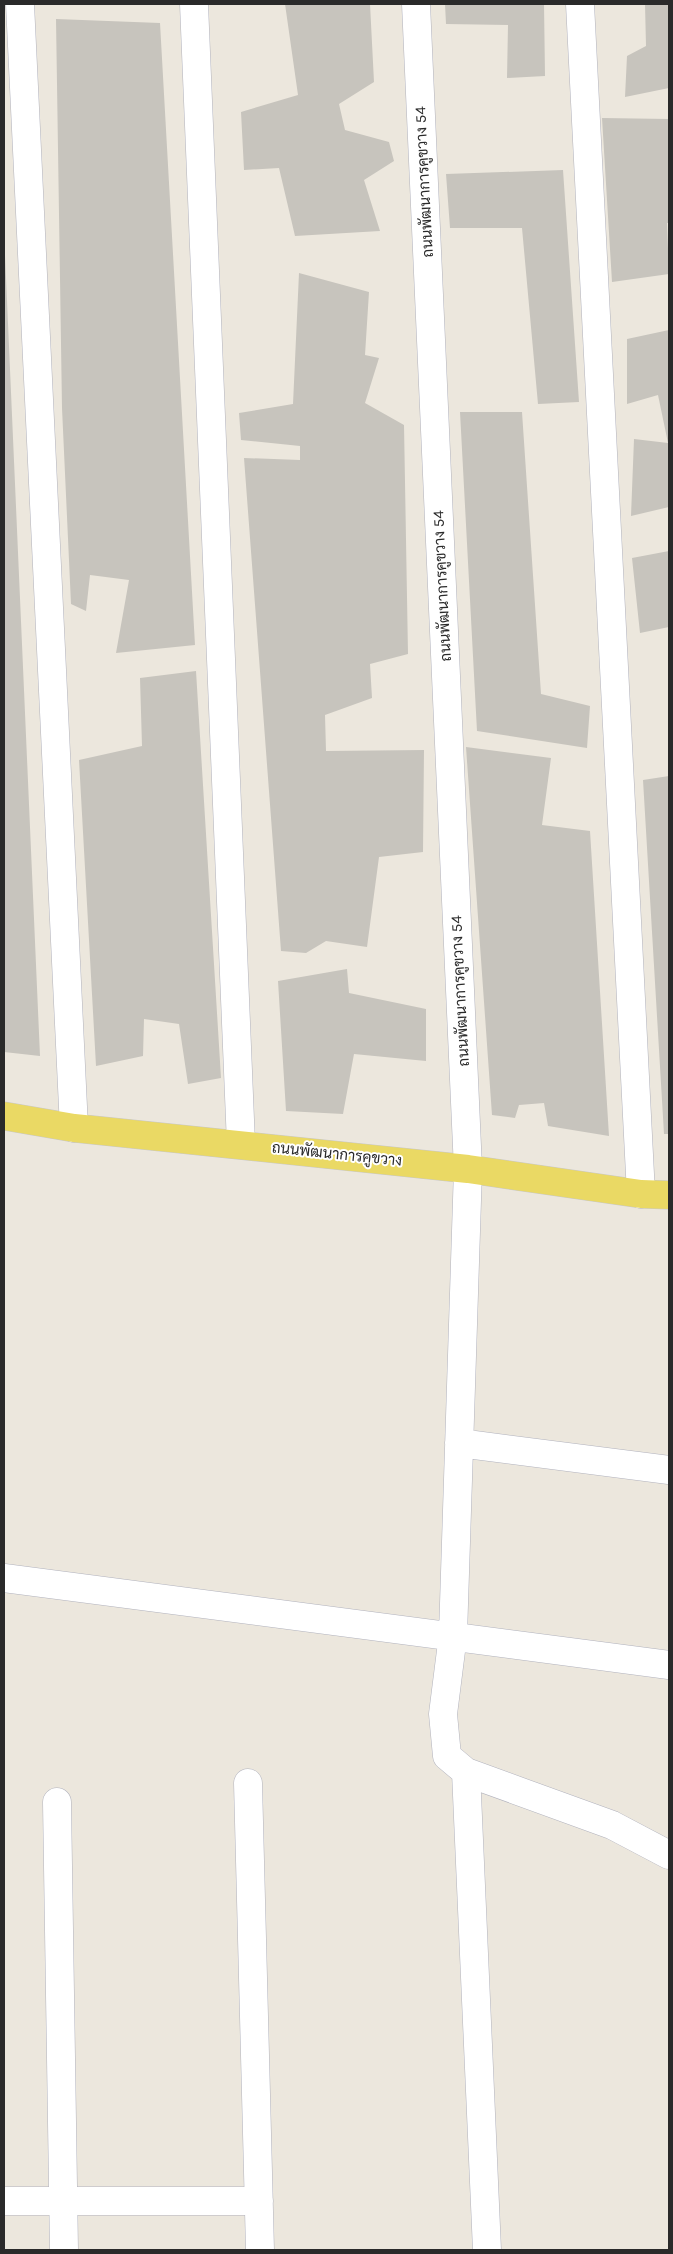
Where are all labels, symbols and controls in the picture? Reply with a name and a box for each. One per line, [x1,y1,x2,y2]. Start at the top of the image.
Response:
street label: ถนนพัฒนาการคูขวาง 54 [411,105,438,258]
street label: ถนนพัฒนาการคูขวาง 54 [429,509,456,662]
street label: ถนนพัฒนาการคูขวาง 54 [447,914,474,1067]
street label: ถนนพัฒนาการคูขวาง [271,1138,403,1171]

